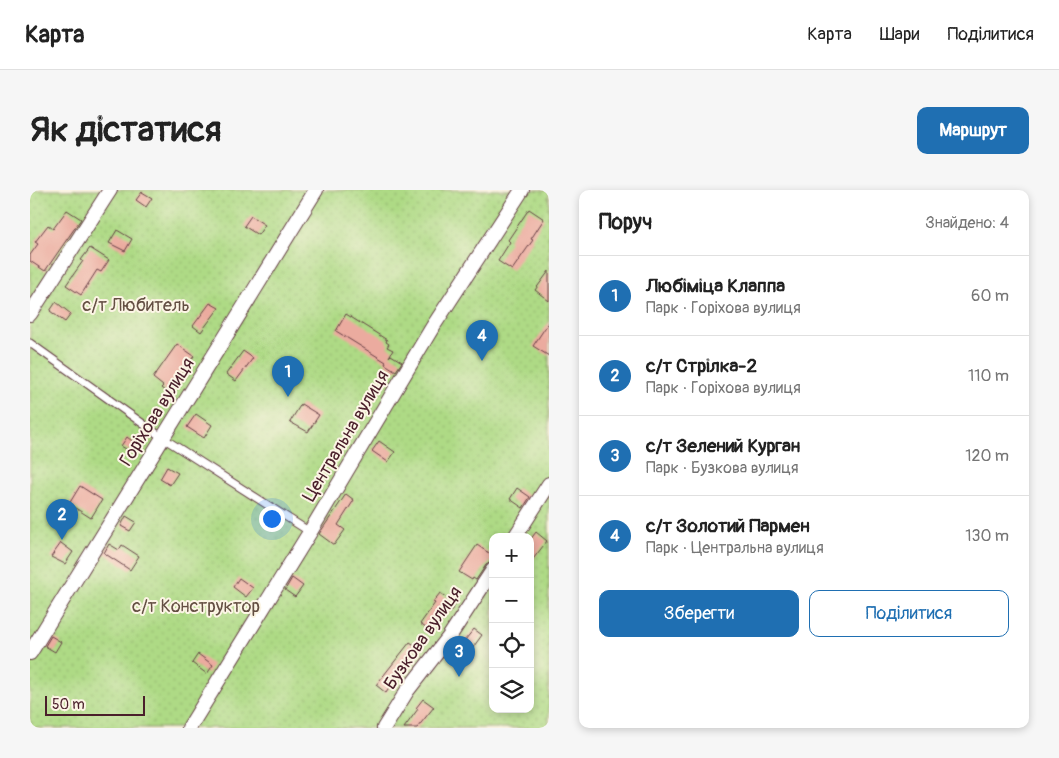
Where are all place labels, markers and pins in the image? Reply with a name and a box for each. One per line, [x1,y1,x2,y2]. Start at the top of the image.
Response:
pin: 4 [466,320,498,361]
pin: 1 [272,356,304,397]
pin: 2 [46,499,78,540]
pin: 3 [443,636,475,677]

